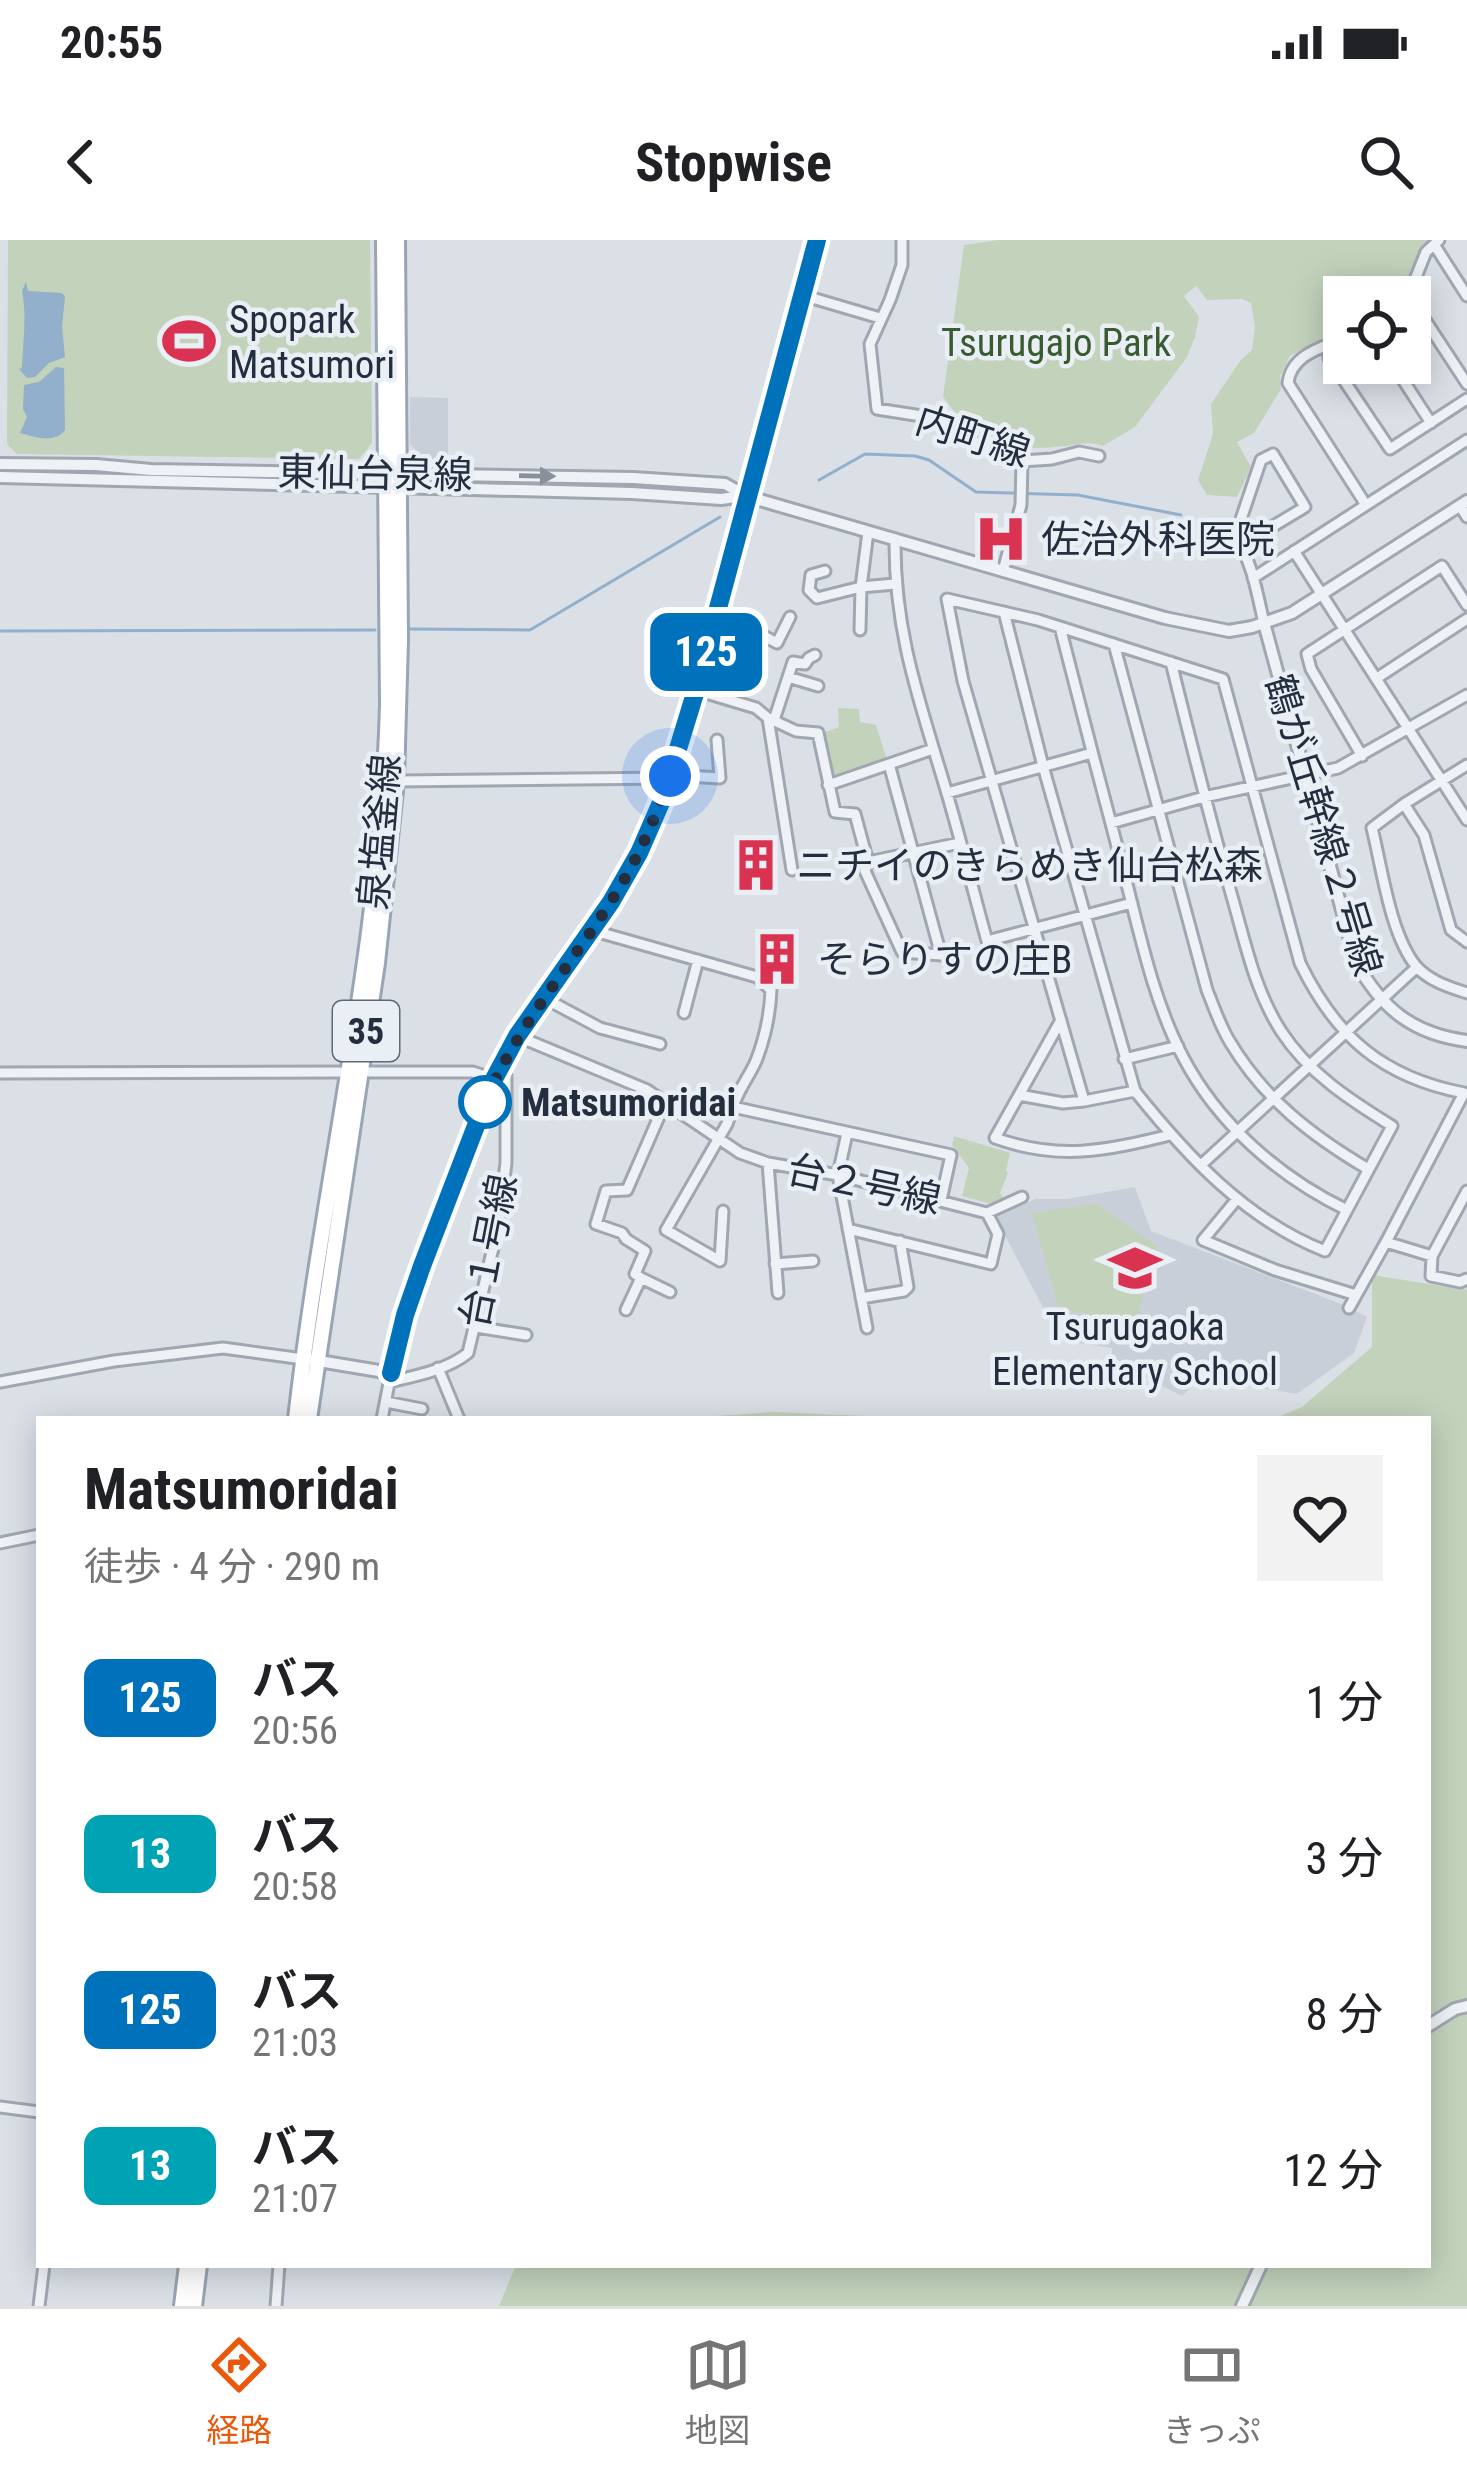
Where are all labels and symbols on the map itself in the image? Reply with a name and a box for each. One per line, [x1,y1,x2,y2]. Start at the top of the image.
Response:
place label: Spopark Matsumori [229,297,395,388]
sports icon: Spopark Matsumori [160,312,218,370]
park label: Tsurugajo Park [941,320,1172,366]
street label: 内町線 [910,397,1035,477]
street label: 東仙台泉線 [277,449,473,499]
one-way arrow [519,467,557,486]
hospital icon: 佐治外科医院 [972,510,1030,568]
place label: 佐治外科医院 [1041,517,1275,563]
line badge: 125 [637,613,775,691]
street label: 鶴が丘幹線２号線 [1255,669,1391,981]
your location [640,746,700,806]
street label: 泉塩釜線 [350,752,410,912]
building icon: ニチイのきらめき仙台松森 [727,836,785,894]
place label: ニチイのきらめき仙台松森 [796,843,1263,889]
building icon: そらりすの庄B [748,930,806,988]
place label: そらりすの庄B [817,937,1072,983]
road number: 35 [333,1001,399,1061]
marker: Matsumoridai [460,1077,510,1127]
place label: Matsumoridai [521,1080,736,1126]
street label: 台２号線 [783,1146,945,1224]
street label: 台１号線 [452,1170,526,1332]
school or university icon: Tsurugaoka Elementary School [1106,1239,1164,1297]
place label: Tsurugaoka Elementary School [992,1304,1278,1395]

